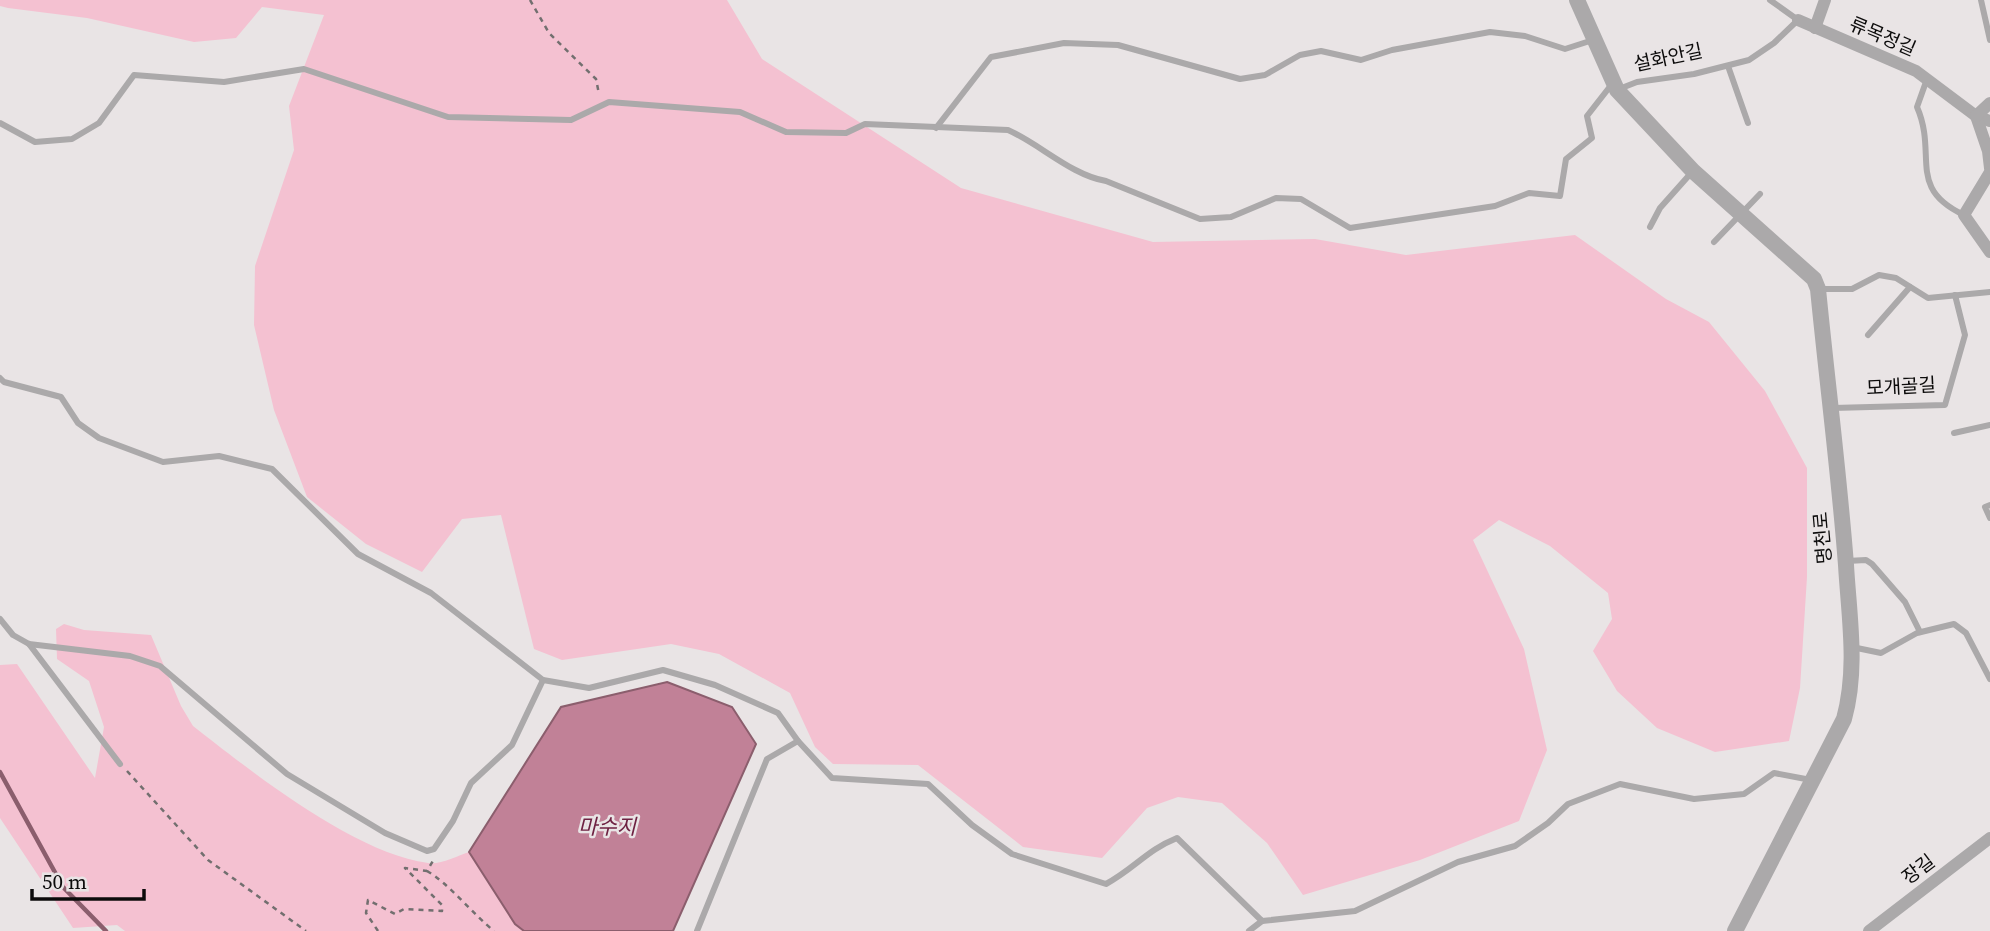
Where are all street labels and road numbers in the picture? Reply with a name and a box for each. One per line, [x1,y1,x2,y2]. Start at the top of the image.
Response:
street label: 류목정길 [1846,10,1920,62]
street label: 설화안길 [1631,37,1705,77]
street label: 모개골길 [1865,371,1937,401]
street label: 명천로 [1807,511,1837,565]
street label: 장길 [1896,848,1940,890]

